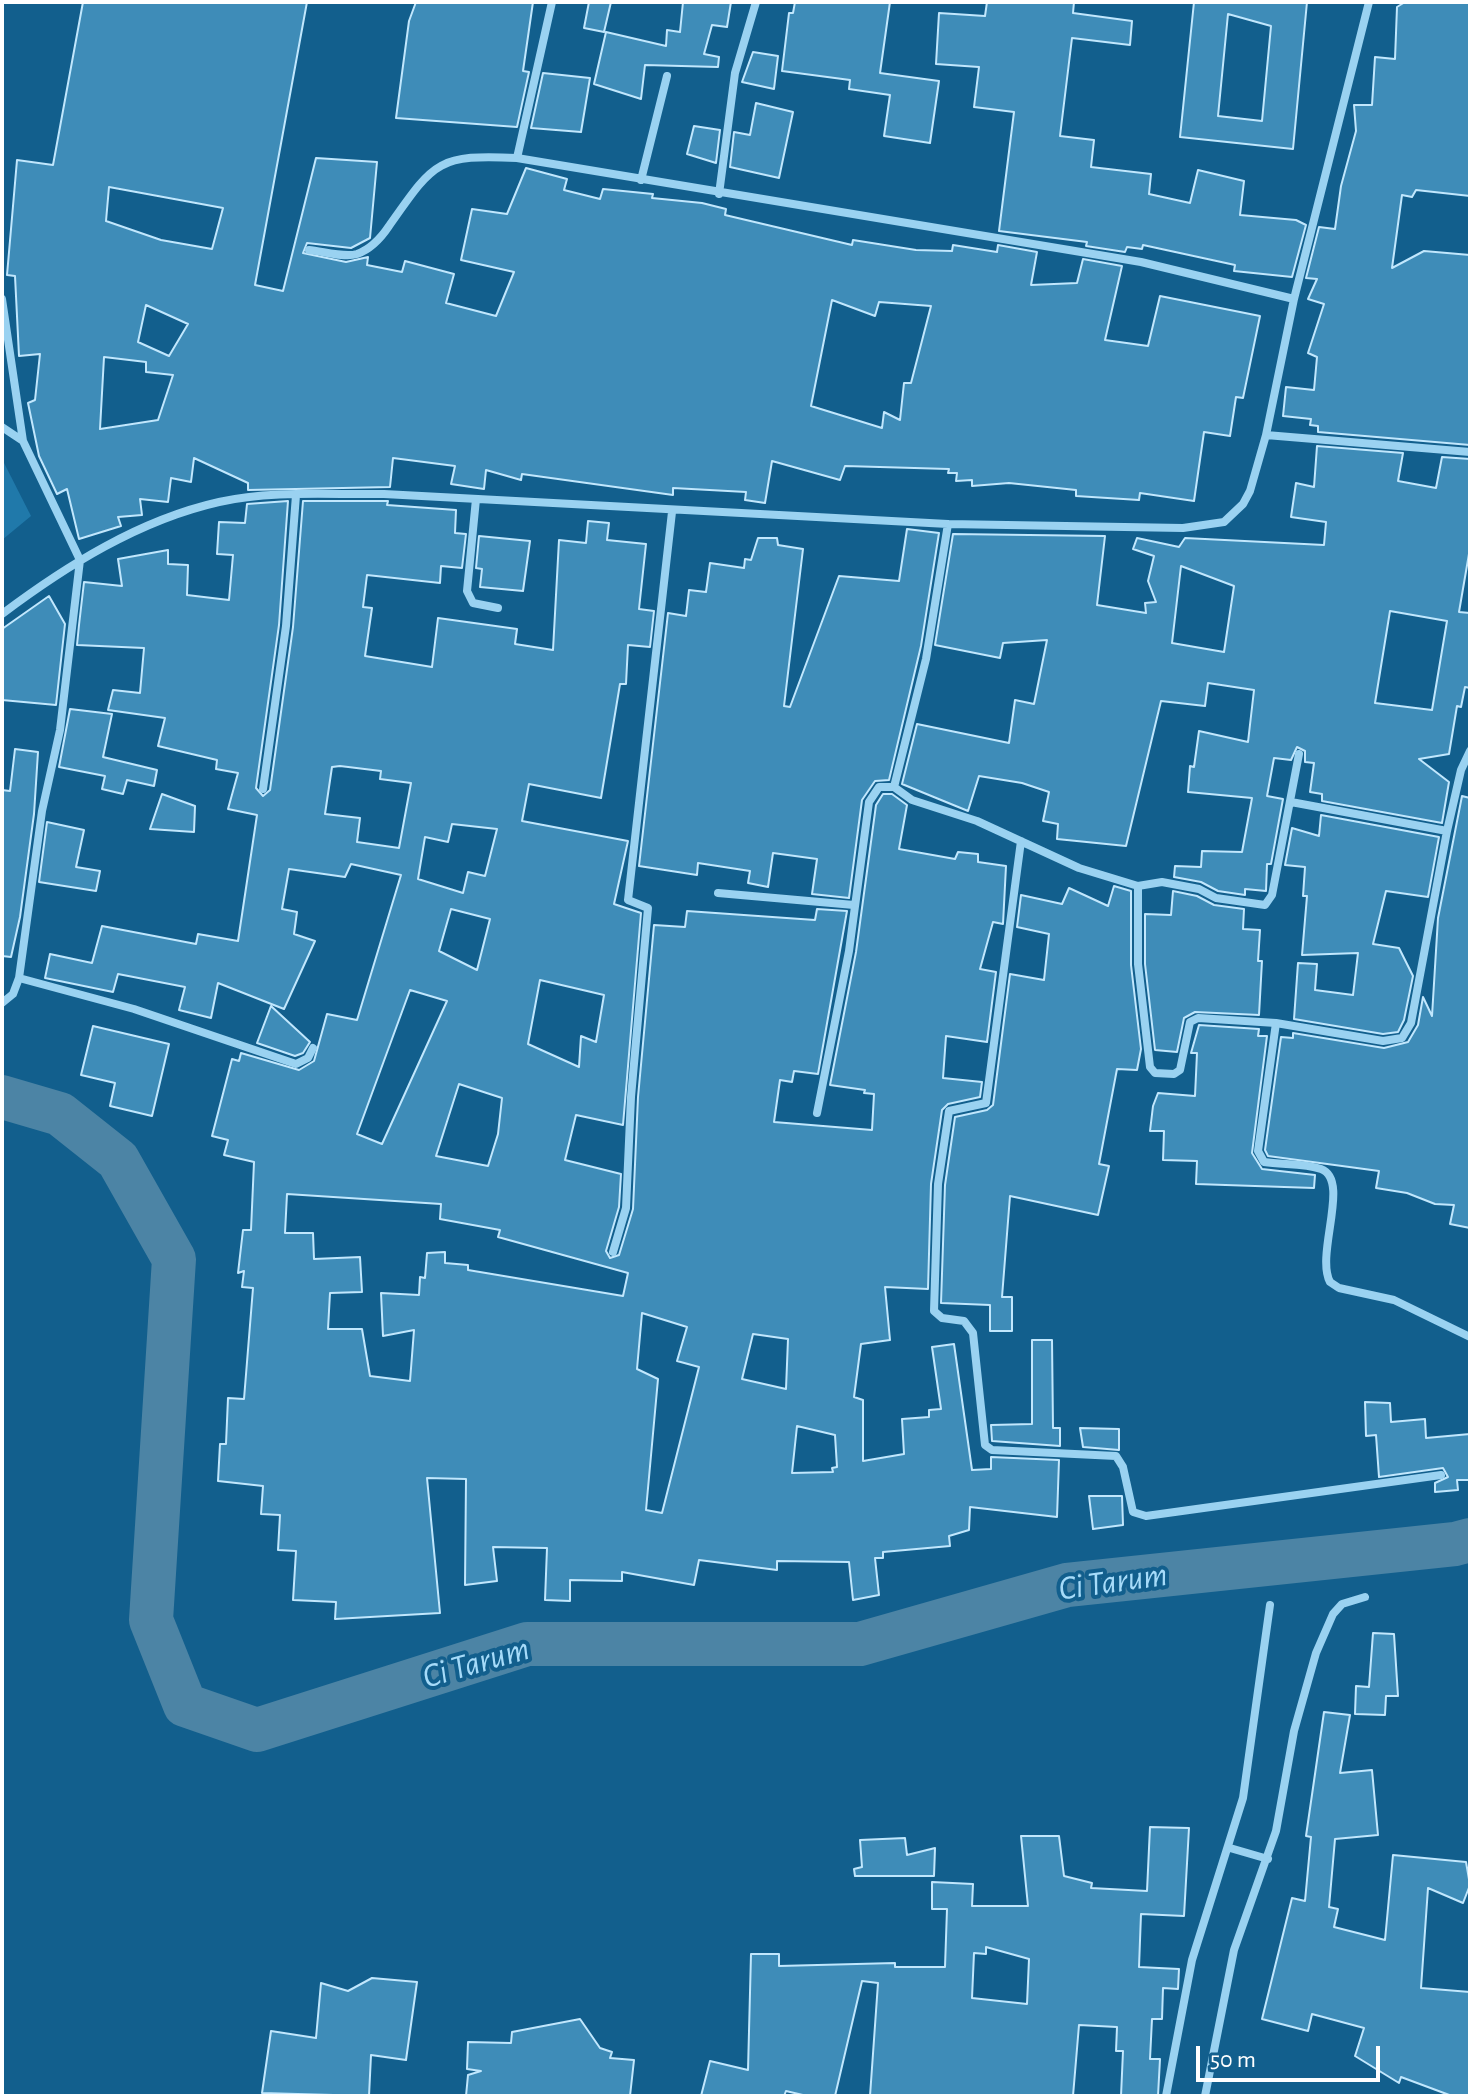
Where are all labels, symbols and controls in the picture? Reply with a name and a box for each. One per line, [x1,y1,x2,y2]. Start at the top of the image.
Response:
water label: Ci Tarum [1056,1554,1170,1610]
water label: Ci Tarum [418,1628,534,1698]
scale bar [1200,2030,1384,2080]
text: 50 m [1210,2048,1256,2072]

